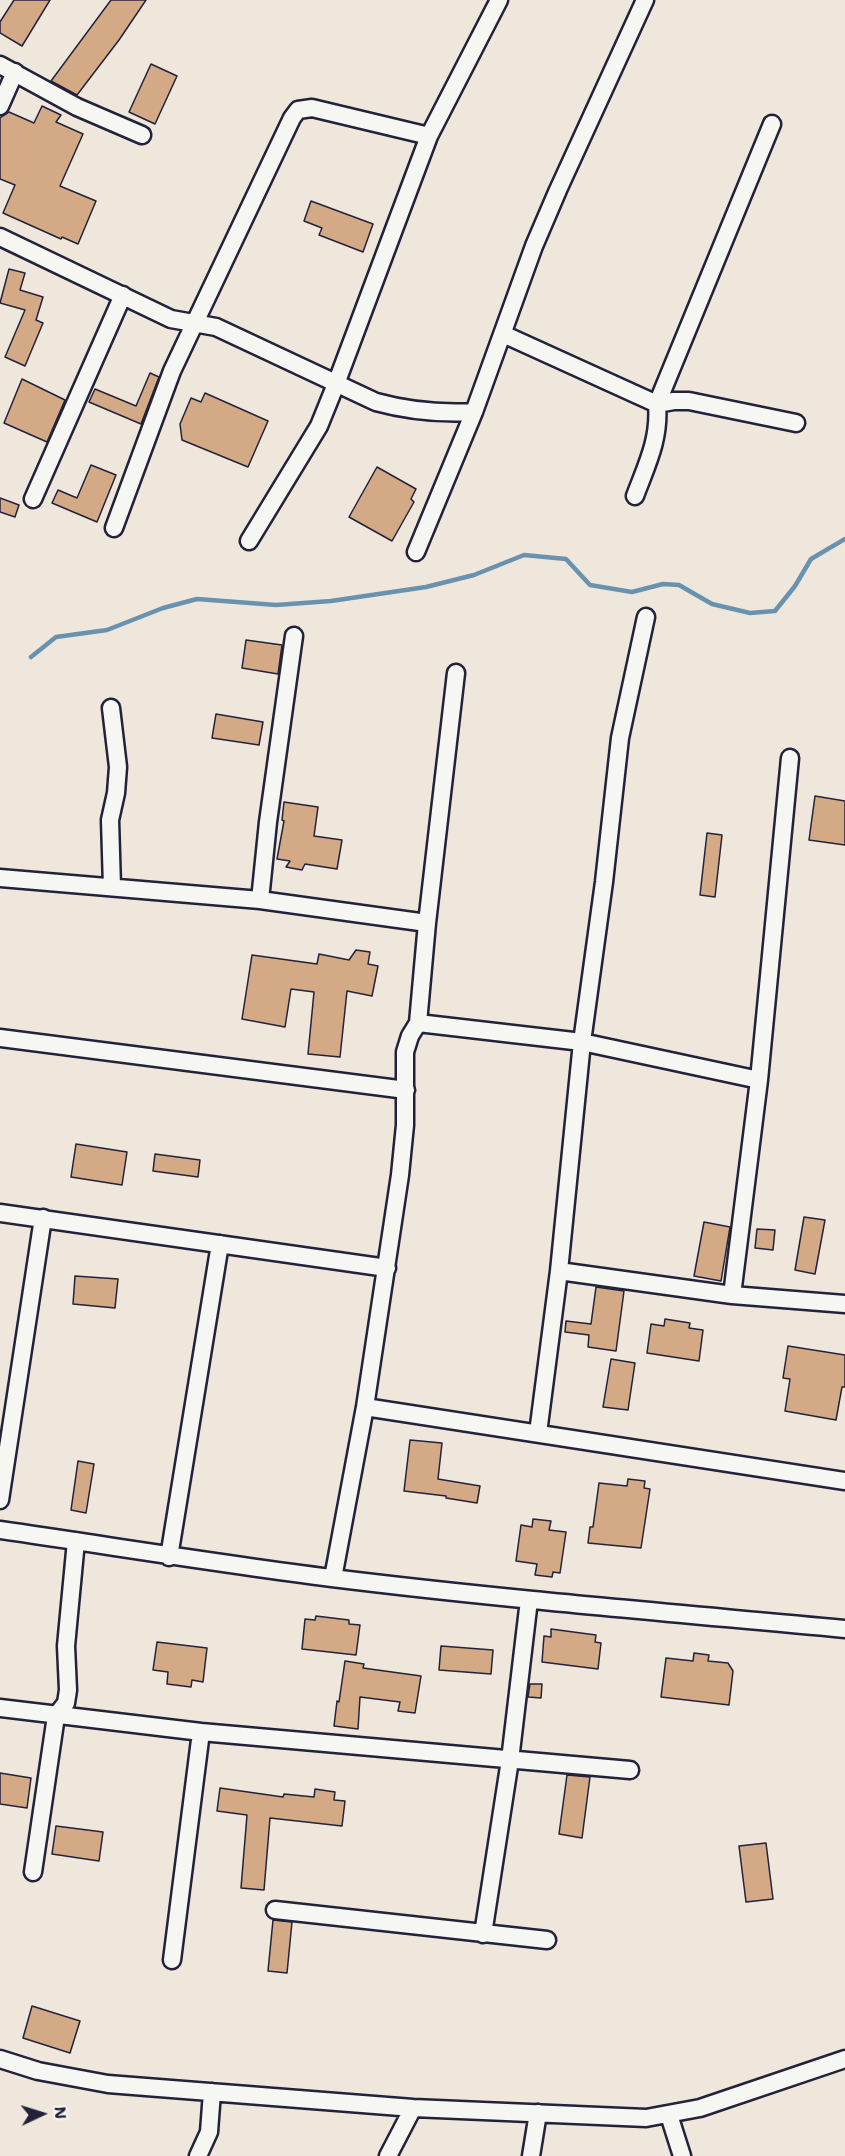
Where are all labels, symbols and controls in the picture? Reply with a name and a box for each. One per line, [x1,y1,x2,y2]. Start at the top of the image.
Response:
north arrow [12,2084,72,2144]
text: N [50,2106,71,2120]

